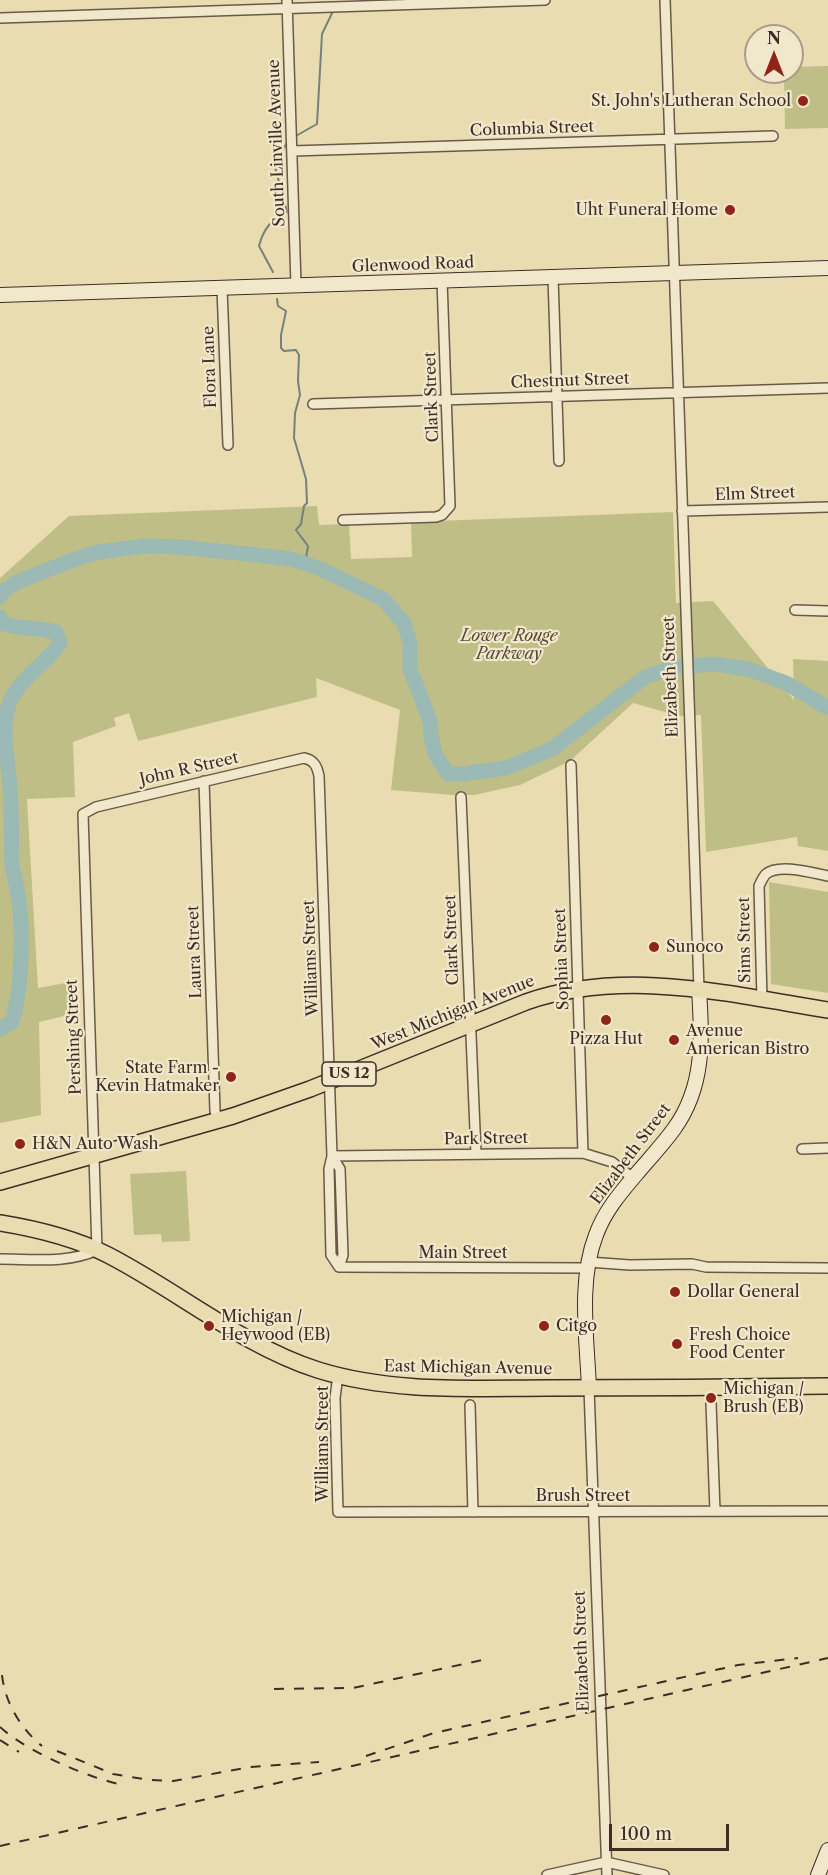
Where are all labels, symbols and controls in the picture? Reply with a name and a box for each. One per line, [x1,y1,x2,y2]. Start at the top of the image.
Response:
north arrow [744,24,804,84]
text: N [767,28,781,48]
street label: South Linville Avenue [264,59,290,227]
place label: St. John's Lutheran School [591,91,791,111]
marker: St. John's Lutheran School [796,94,810,108]
street label: Columbia Street [470,117,594,141]
place label: Uht Funeral Home [575,200,718,220]
marker: Uht Funeral Home [723,203,737,217]
street label: Glenwood Road [352,253,474,277]
street label: Flora Lane [199,326,221,408]
street label: Clark Street [421,351,443,443]
street label: Chestnut Street [510,369,630,393]
street label: Elm Street [715,483,795,505]
street label: Elizabeth Street [659,616,683,738]
park label: Lower Rouge Parkway [461,626,557,664]
street label: John R Street [138,748,240,790]
street label: Clark Street [441,894,463,986]
street label: Sims Street [735,897,755,983]
street label: Williams Street [299,899,323,1017]
street label: Laura Street [184,905,206,999]
street label: Sophia Street [551,908,573,1010]
place label: Sunoco [666,937,723,957]
marker: Sunoco [647,940,661,954]
street label: West Michigan Avenue [369,971,537,1055]
street label: Pershing Street [62,979,86,1095]
marker: Pizza Hut [599,1013,613,1027]
place label: Avenue American Bistro [686,1021,809,1059]
place label: Pizza Hut [569,1029,643,1049]
marker: Avenue American Bistro [667,1033,681,1047]
place label: State Farm - Kevin Hatmaker [95,1058,219,1096]
road number: US 12 [322,1062,376,1086]
marker: State Farm - Kevin Hatmaker [224,1070,238,1084]
street label: Elizabeth Street [587,1100,675,1208]
street label: Park Street [444,1129,528,1149]
place label: H&N Auto Wash [32,1134,159,1154]
marker: H&N Auto Wash [13,1137,27,1151]
street label: Main Street [419,1243,507,1263]
place label: Dollar General [687,1282,799,1302]
marker: Dollar General [668,1285,682,1299]
place label: Michigan / Heywood (EB) [221,1307,330,1345]
place label: Citgo [556,1316,597,1336]
marker: Michigan / Heywood (EB) [202,1319,216,1333]
marker: Citgo [537,1319,551,1333]
place label: Fresh Choice Food Center [689,1325,790,1363]
marker: Fresh Choice Food Center [670,1337,684,1351]
street label: East Michigan Avenue [384,1357,552,1379]
place label: Michigan / Brush (EB) [723,1379,804,1417]
street label: Williams Street [313,1386,333,1502]
marker: Michigan / Brush (EB) [704,1391,718,1405]
street label: Brush Street [536,1486,630,1506]
street label: Elizabeth Street [570,1590,594,1712]
scale bar [612,1812,732,1850]
text: 100 m [620,1823,672,1845]

